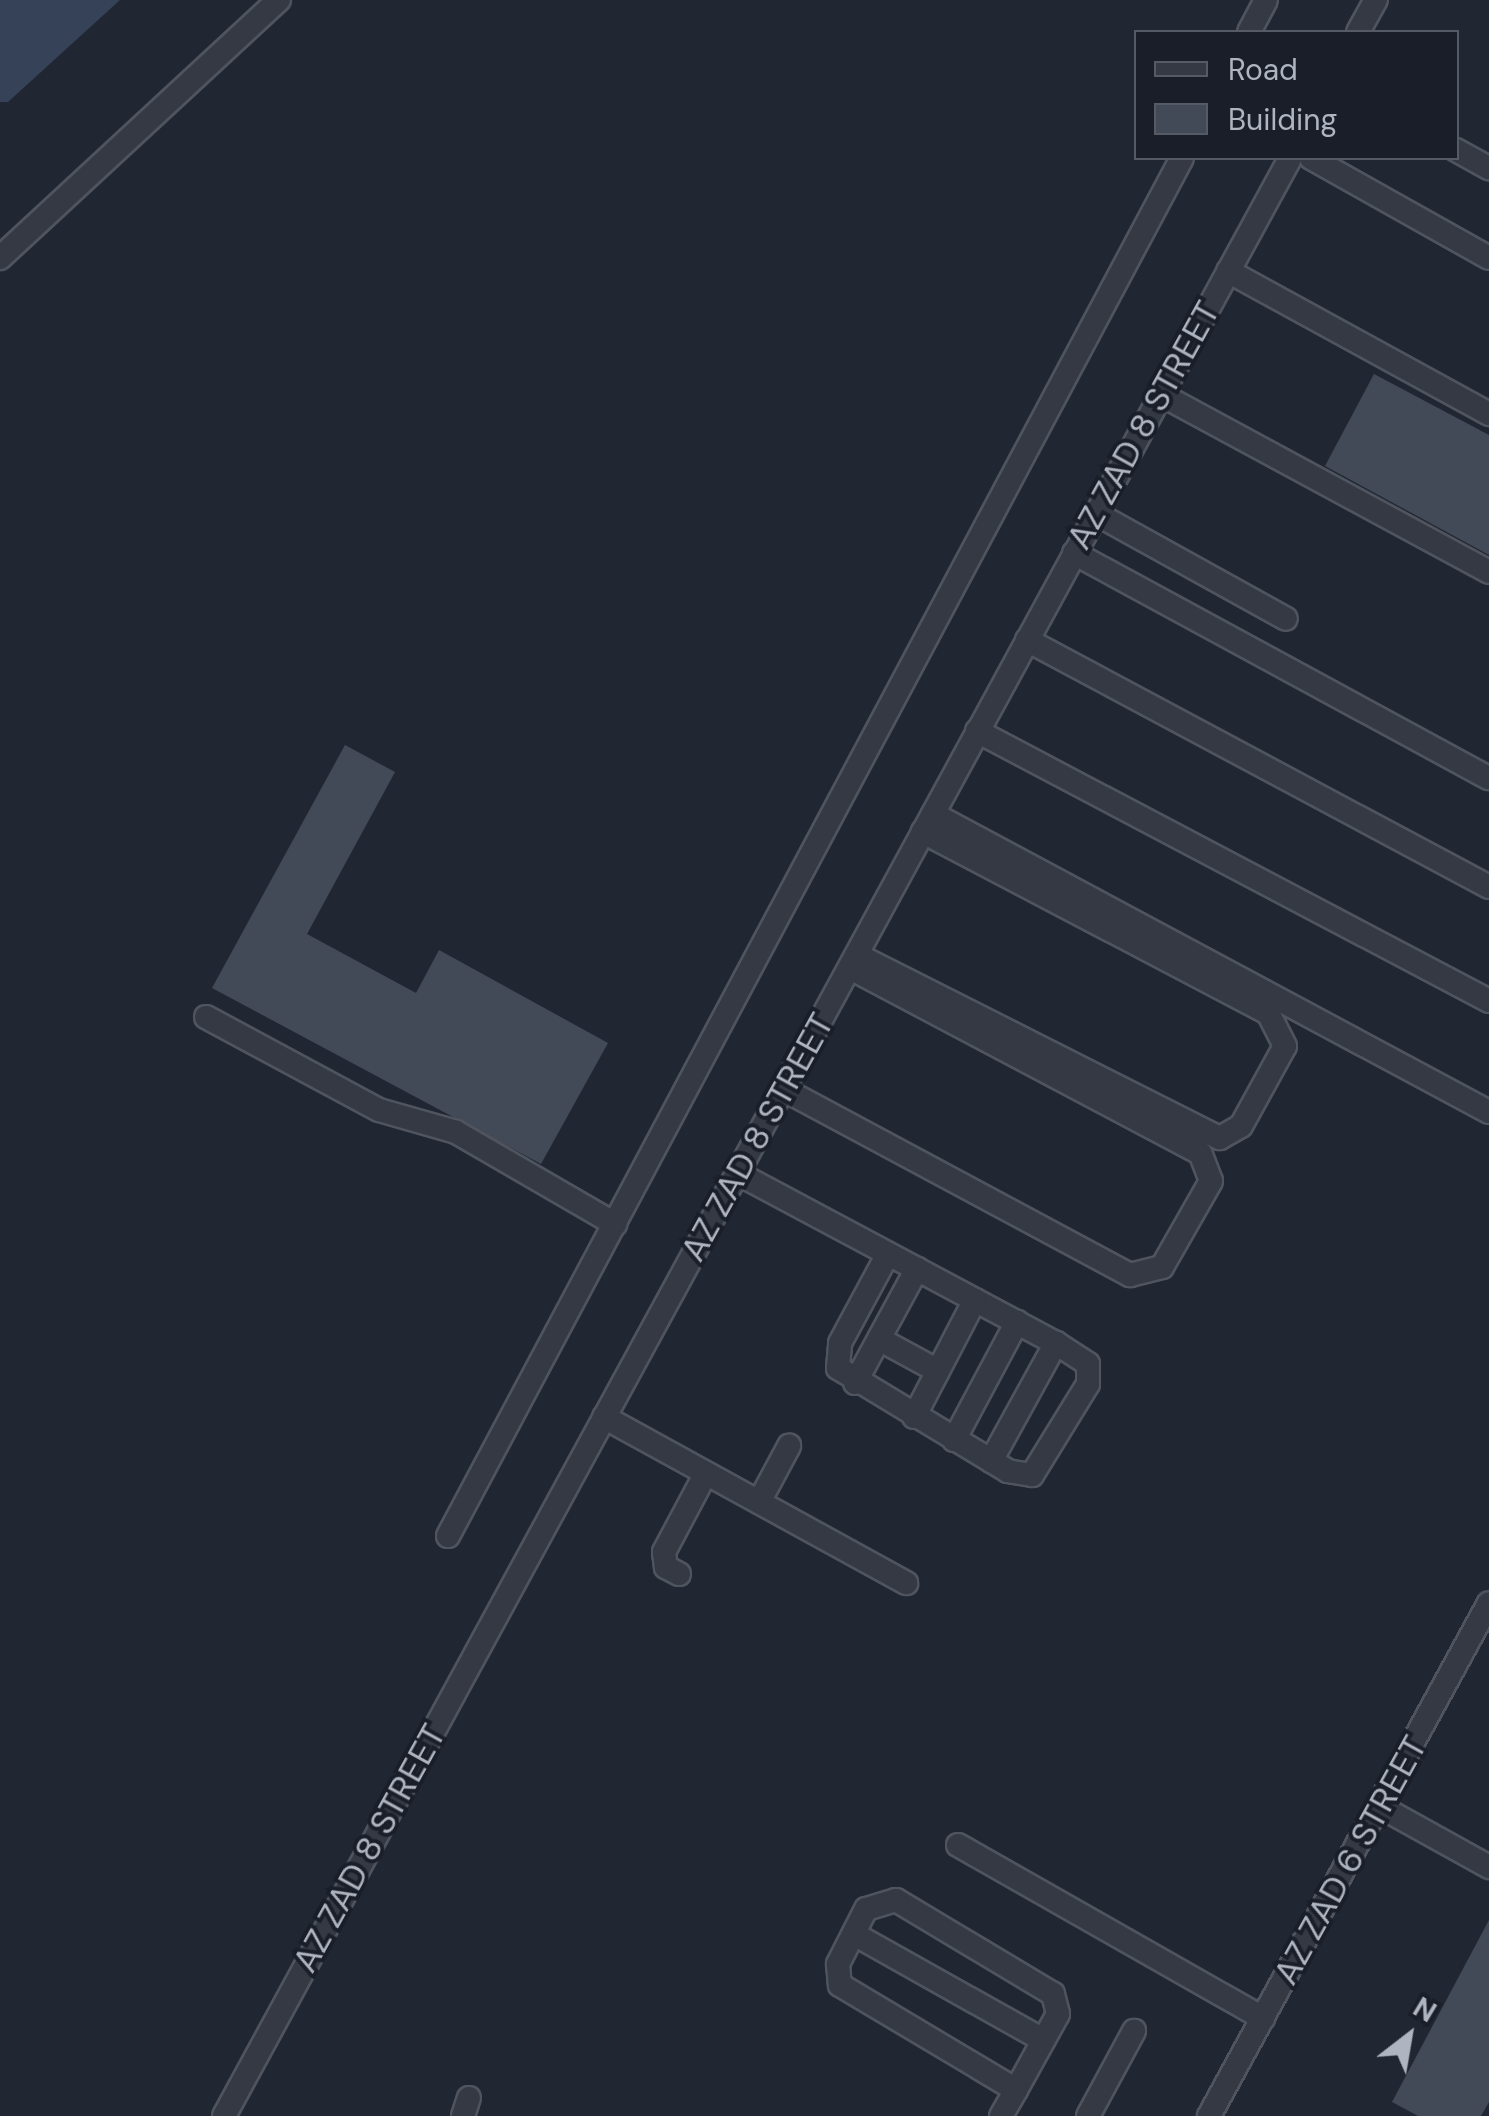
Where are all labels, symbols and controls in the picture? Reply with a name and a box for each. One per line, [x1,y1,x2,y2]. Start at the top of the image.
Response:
legend [1134,30,1459,160]
text: Road [1228,50,1298,89]
text: Building [1228,100,1337,139]
street label: AZ ZAD 8 STREET [1057,294,1229,556]
street label: AZ ZAD 8 STREET [671,1006,843,1268]
street label: AZ ZAD 8 STREET [283,1717,455,1979]
street label: AZ ZAD 6 STREET [1264,1728,1436,1992]
north arrow [1359,1986,1459,2086]
text: N [1406,1989,1443,2031]

